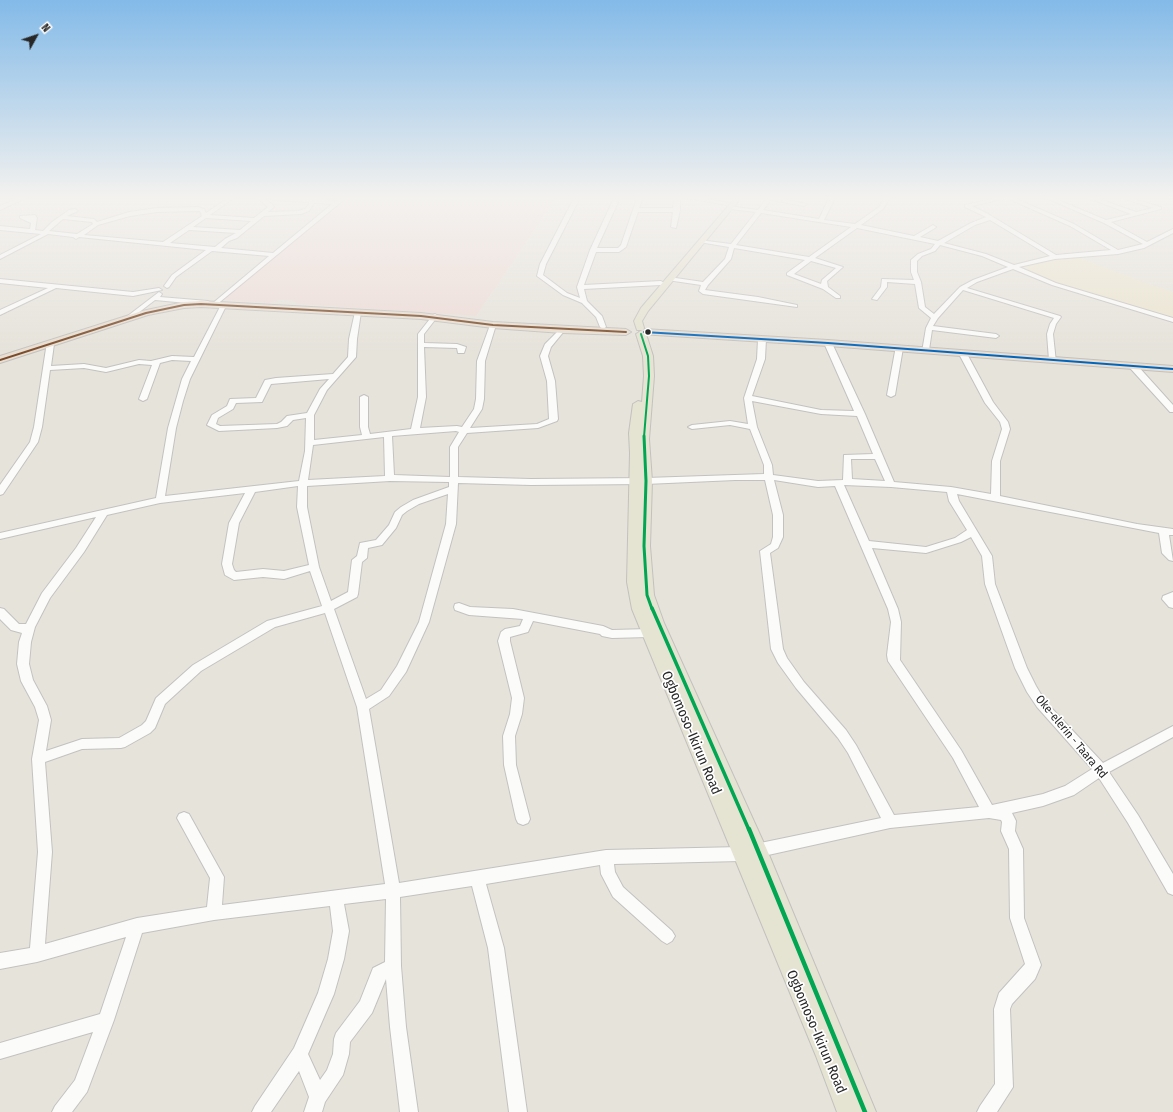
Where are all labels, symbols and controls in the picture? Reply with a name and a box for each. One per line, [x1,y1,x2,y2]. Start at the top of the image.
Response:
north arrow [16,16,56,56]
text: N [38,21,53,35]
unlabelled marker [643,327,653,337]
street label: Ogbomoso-Ikirun Road [657,669,725,797]
street label: Oke-elerin - Taara Rd [1032,693,1110,781]
street label: Ogbomoso-Ikirun Road [782,968,850,1096]

